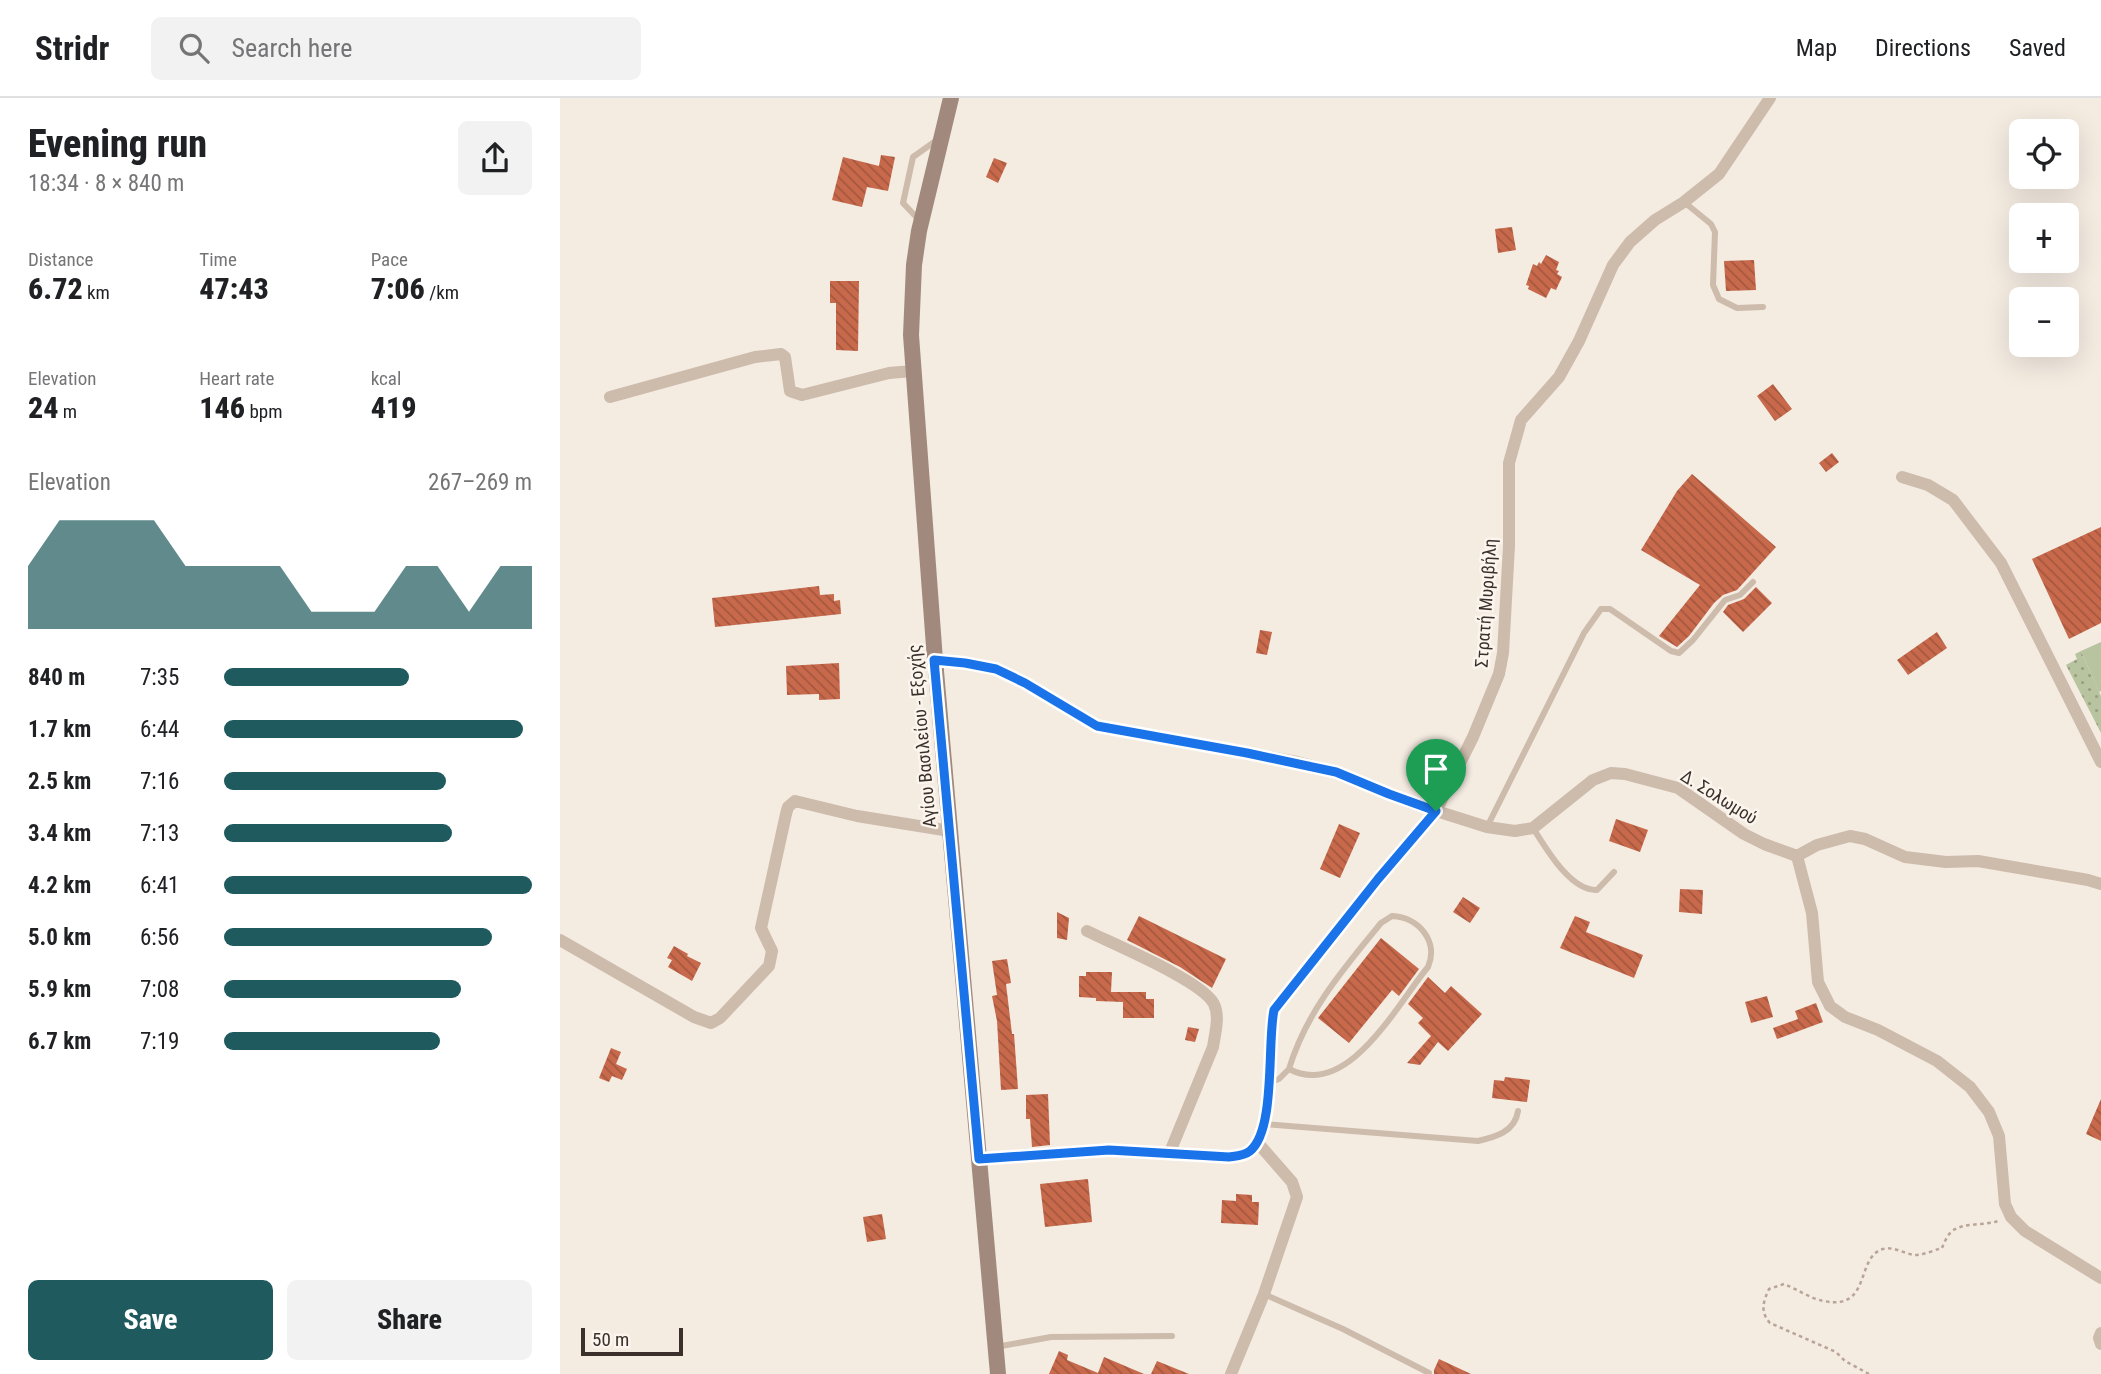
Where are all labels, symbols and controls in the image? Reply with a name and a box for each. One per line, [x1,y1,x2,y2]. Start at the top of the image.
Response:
search box [151,17,641,80]
text: Stridr [35,29,109,68]
icon: search [175,29,213,67]
text: Search here [231,33,352,63]
text: Map [1796,34,1837,62]
text: Directions [1875,34,1971,62]
text: Saved [2009,34,2066,62]
map controls [2009,119,2079,357]
button: locate [2009,119,2079,189]
button: share [458,121,532,195]
text: Evening run [28,122,207,166]
text: 18:34 · 8 × 840 m [28,170,184,197]
button: + [2009,203,2079,273]
text: Distance [28,248,93,271]
text: Time [199,248,237,271]
text: Pace [371,248,408,271]
text: 6.72 [28,271,83,306]
text: 47:43 [199,271,269,306]
text: 7:06 [371,271,425,306]
text: km [83,281,110,304]
text: /km [425,281,459,304]
button: − [2009,287,2079,357]
text: Elevation [28,367,96,390]
text: Heart rate [199,367,274,390]
text: kcal [371,367,401,390]
text: 24 [28,390,59,425]
text: 146 [199,390,245,425]
text: 419 [371,390,416,425]
text: m [59,400,77,423]
text: bpm [245,400,282,423]
text: Elevation [28,469,111,496]
text: 267–269 m [428,469,532,496]
street label: Στρατή Μυριβήλη [1471,538,1500,668]
street label: Αγίου Βασιλείου - Εξοχής [903,644,940,828]
text: 840 m [28,664,85,691]
text: 7:35 [140,664,179,691]
text: 1.7 km [28,716,91,743]
text: 6:44 [140,716,179,743]
pin [1406,739,1466,811]
icon: arrive [1417,750,1455,788]
street label: Δ. Σολωμού [1677,765,1761,828]
text: 2.5 km [28,768,91,795]
text: 7:16 [140,768,179,795]
text: 3.4 km [28,820,91,847]
text: 7:13 [140,820,179,847]
text: 4.2 km [28,872,91,899]
text: 6:41 [140,872,179,899]
text: 5.0 km [28,924,91,951]
text: 6:56 [140,924,179,951]
text: 5.9 km [28,976,91,1003]
text: 7:08 [140,976,179,1003]
text: 6.7 km [28,1028,91,1055]
text: 7:19 [140,1028,179,1055]
button: Save [28,1280,273,1360]
button: Share [287,1280,532,1360]
scale bar [581,1325,682,1357]
text: 50 m [592,1328,629,1351]

